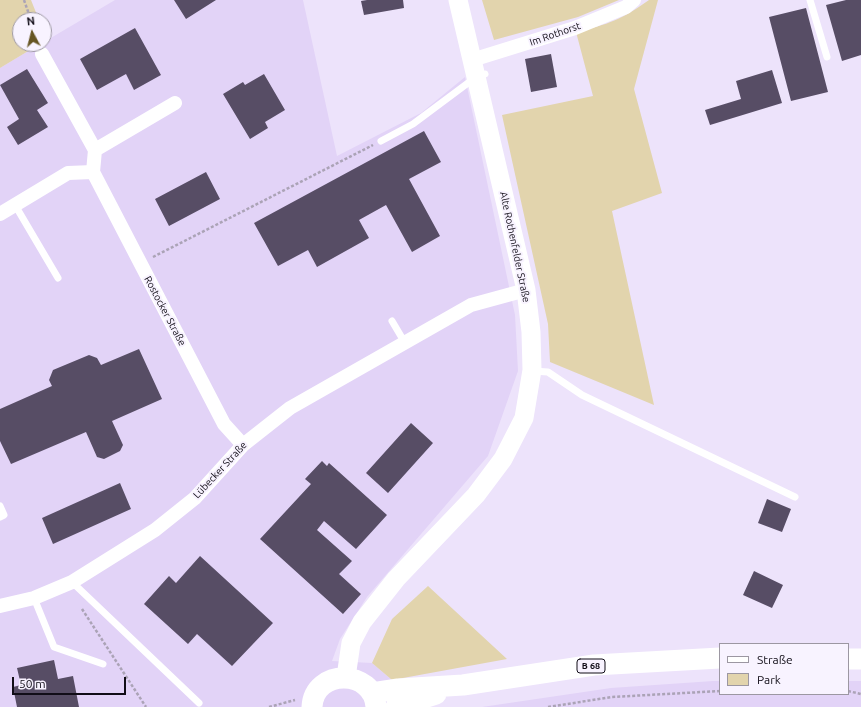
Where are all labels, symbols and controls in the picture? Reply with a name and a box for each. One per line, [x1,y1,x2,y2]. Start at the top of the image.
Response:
north arrow [12,12,52,52]
text: N [26,15,35,28]
street label: Im Rothorst [528,20,582,48]
street label: Alte Rothenfelder Straße [497,191,533,303]
street label: Rostocker Straße [142,274,188,348]
street label: Lübecker Straße [191,439,249,501]
legend [719,643,849,695]
text: Straße [757,653,793,666]
road number: B 68 [577,659,605,673]
scale bar [14,669,128,695]
text: Park [757,673,781,686]
text: 50 m [19,677,46,690]

